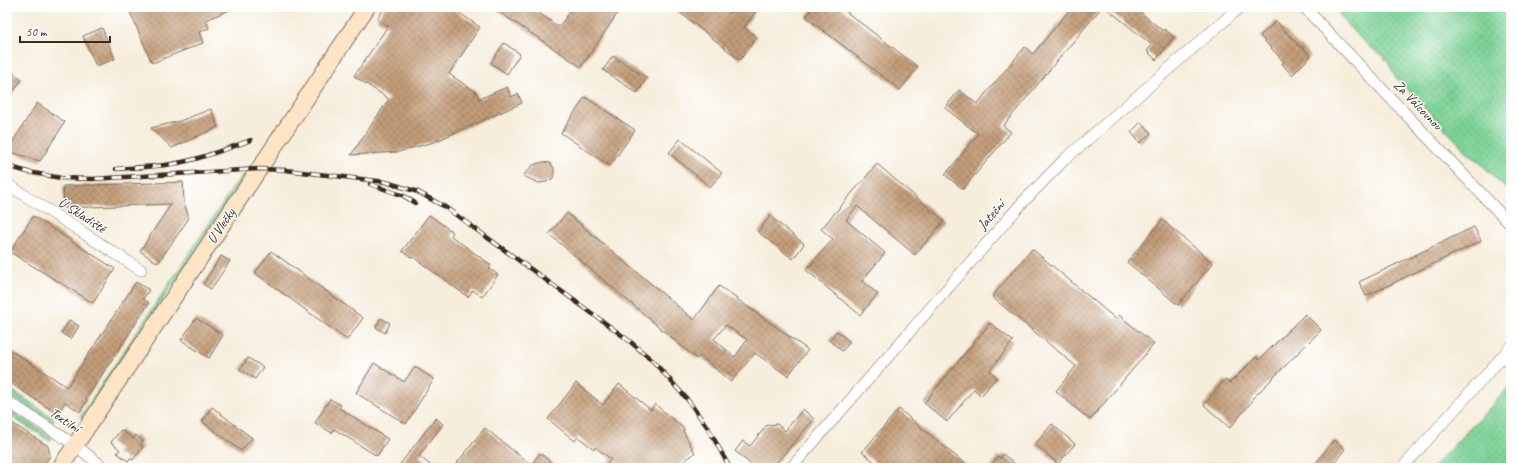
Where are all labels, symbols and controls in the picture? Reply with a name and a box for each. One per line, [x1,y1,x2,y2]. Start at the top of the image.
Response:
scale bar [20,18,110,44]
text: 50 m [26,24,48,40]
street label: Za Válcovnou [1390,77,1446,134]
street label: U Skladiště [55,194,111,238]
street label: Jateční [973,194,1011,234]
street label: U Vlečky [203,204,240,247]
street label: Textilní [47,404,86,438]

